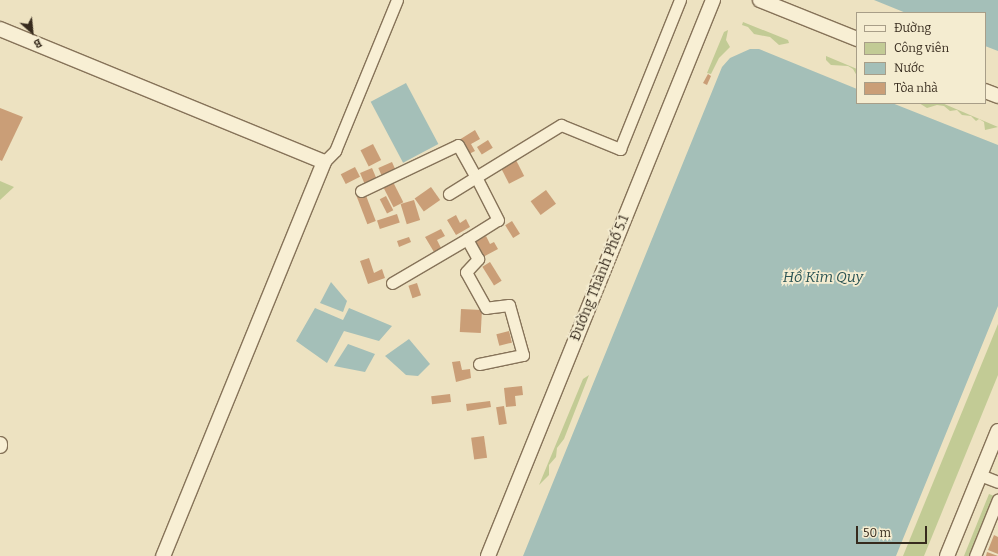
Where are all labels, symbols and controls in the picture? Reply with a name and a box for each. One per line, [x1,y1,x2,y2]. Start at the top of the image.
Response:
north arrow [12,12,52,52]
legend [856,12,986,104]
text: Đường [894,21,931,35]
text: B [32,36,44,51]
text: Công viên [894,41,949,55]
text: Nước [894,61,924,75]
text: Tòa nhà [894,81,938,95]
street label: Đường Thành Phố 5.1 [567,213,633,343]
water label: Hồ Kim Quy [783,269,863,287]
scale bar [858,518,929,544]
text: 50 m [863,526,891,540]

